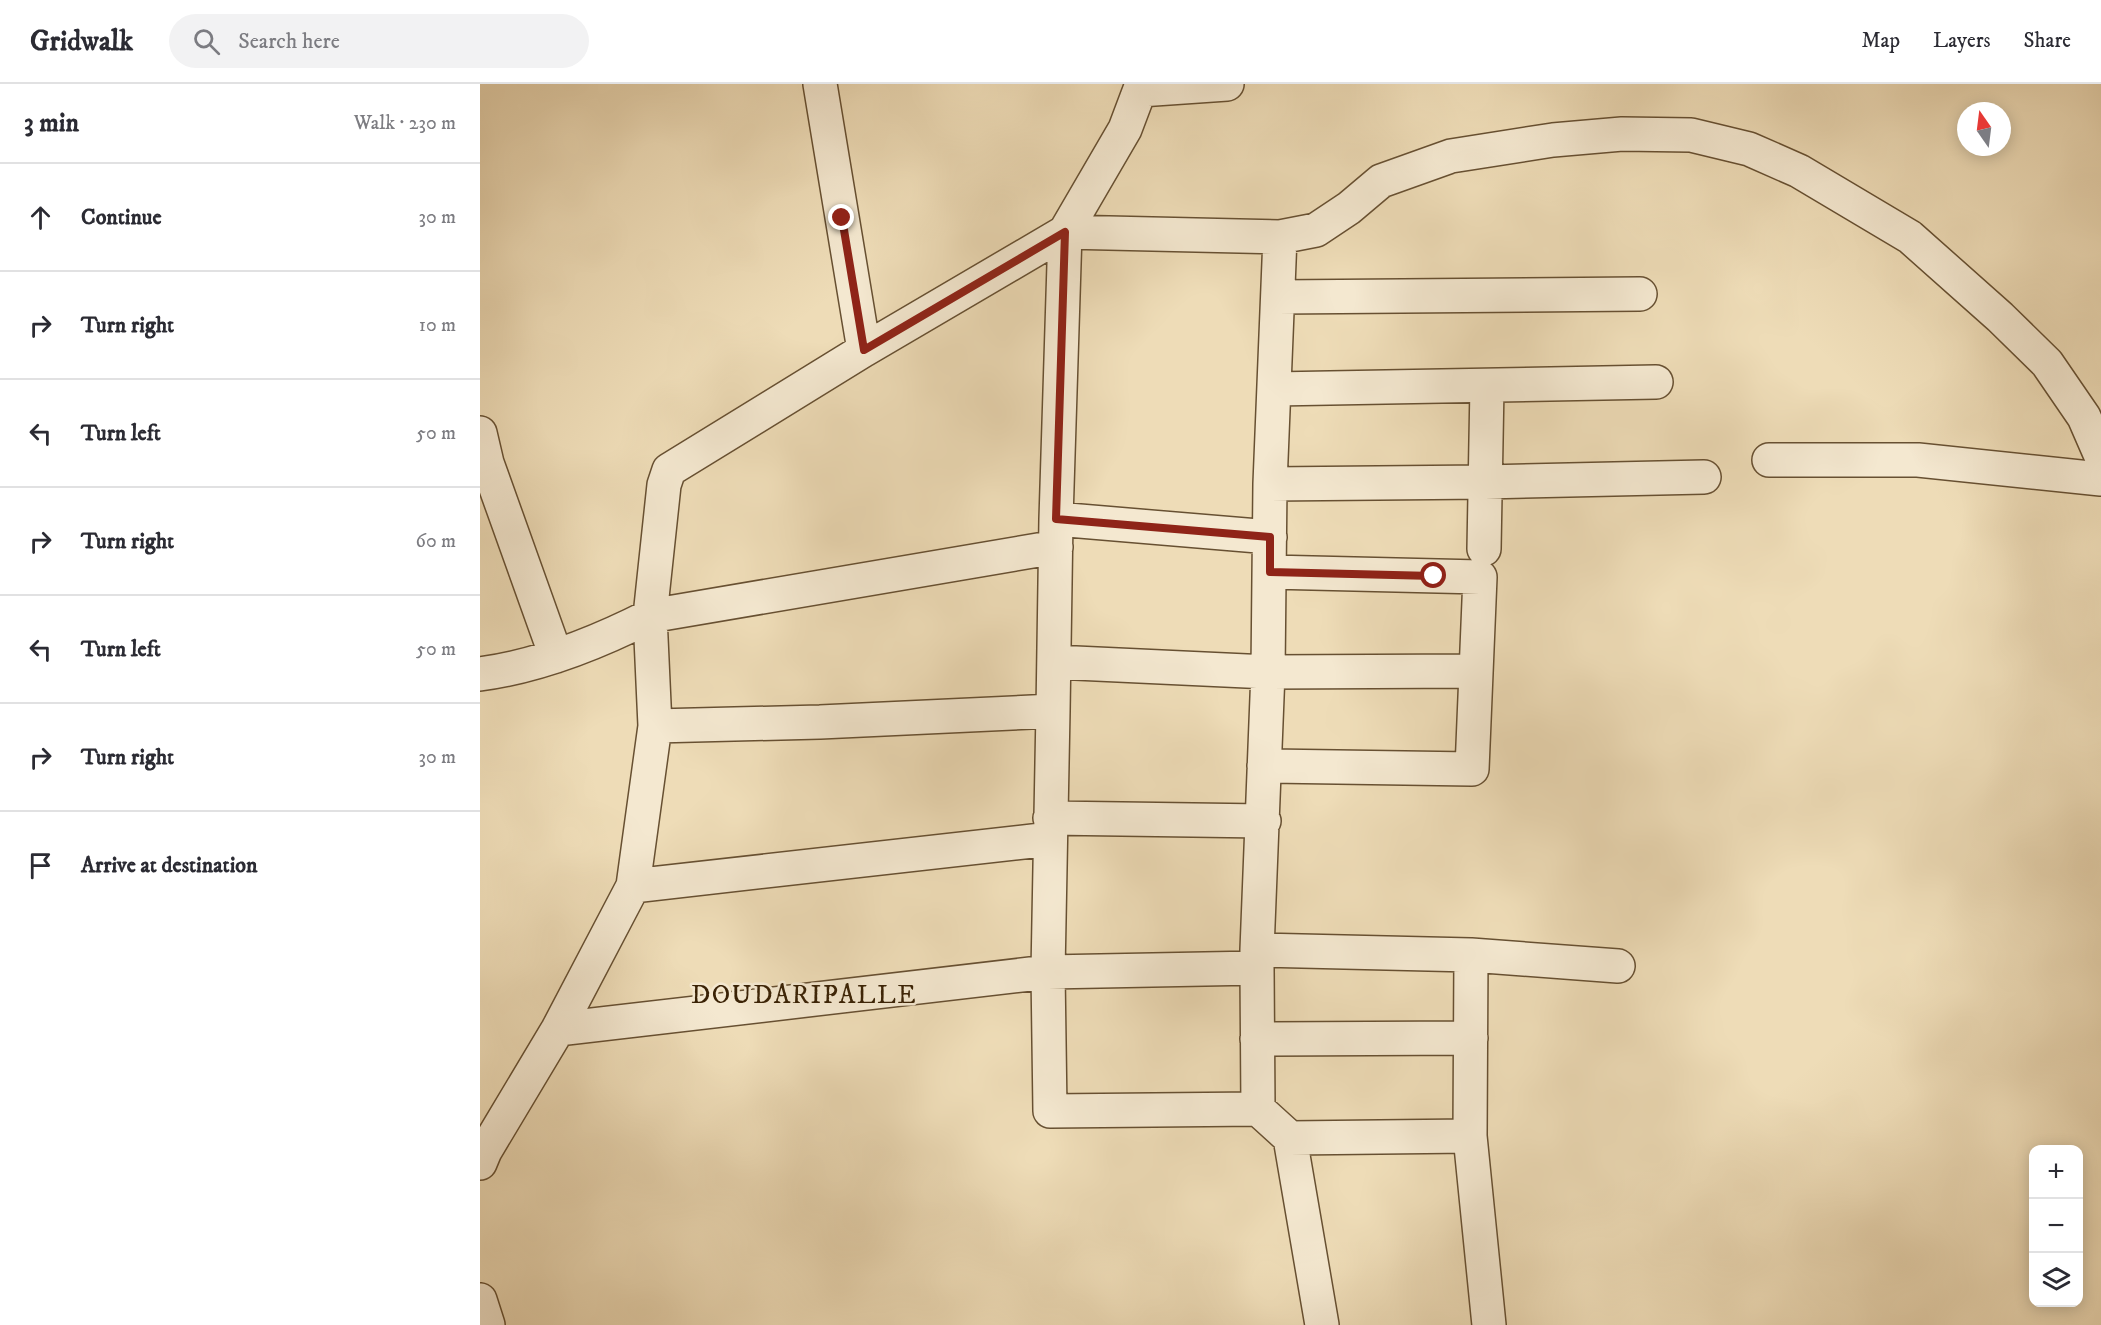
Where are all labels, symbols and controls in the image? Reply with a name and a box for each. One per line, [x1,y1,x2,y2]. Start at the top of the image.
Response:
search box [169,14,589,68]
text: Gridwalk [30,24,133,59]
icon: search [190,25,223,58]
text: Search here [238,28,340,55]
text: Map [1861,28,1900,54]
text: Layers [1933,28,1991,54]
text: Share [2024,28,2071,54]
north arrow [1957,102,2011,156]
text: 3 min [24,107,79,140]
text: Walk · 230 m [354,111,456,136]
icon: ahead [24,201,57,234]
text: Continue [81,204,162,231]
route end [828,204,854,230]
text: 30 m [418,205,456,230]
icon: right [24,309,57,342]
text: Turn right [81,312,174,339]
text: 10 m [419,313,456,338]
icon: left [24,417,57,450]
text: Turn left [81,420,161,447]
text: 50 m [416,421,456,446]
icon: right [24,525,57,558]
text: Turn right [81,528,174,555]
text: 60 m [416,529,456,554]
route start [1420,562,1446,588]
icon: left [24,633,57,666]
text: Turn left [81,636,161,663]
text: 50 m [416,637,456,662]
icon: right [24,741,57,774]
text: Turn right [81,744,174,771]
text: 30 m [418,745,456,770]
icon: arrive [24,849,57,882]
text: Arrive at destination [81,852,258,879]
district label: DOUDARIPALLE [691,979,917,1012]
map controls [2029,1145,2083,1307]
button: + [2029,1145,2083,1199]
button: − [2029,1199,2083,1253]
button: layers [2029,1253,2083,1307]

